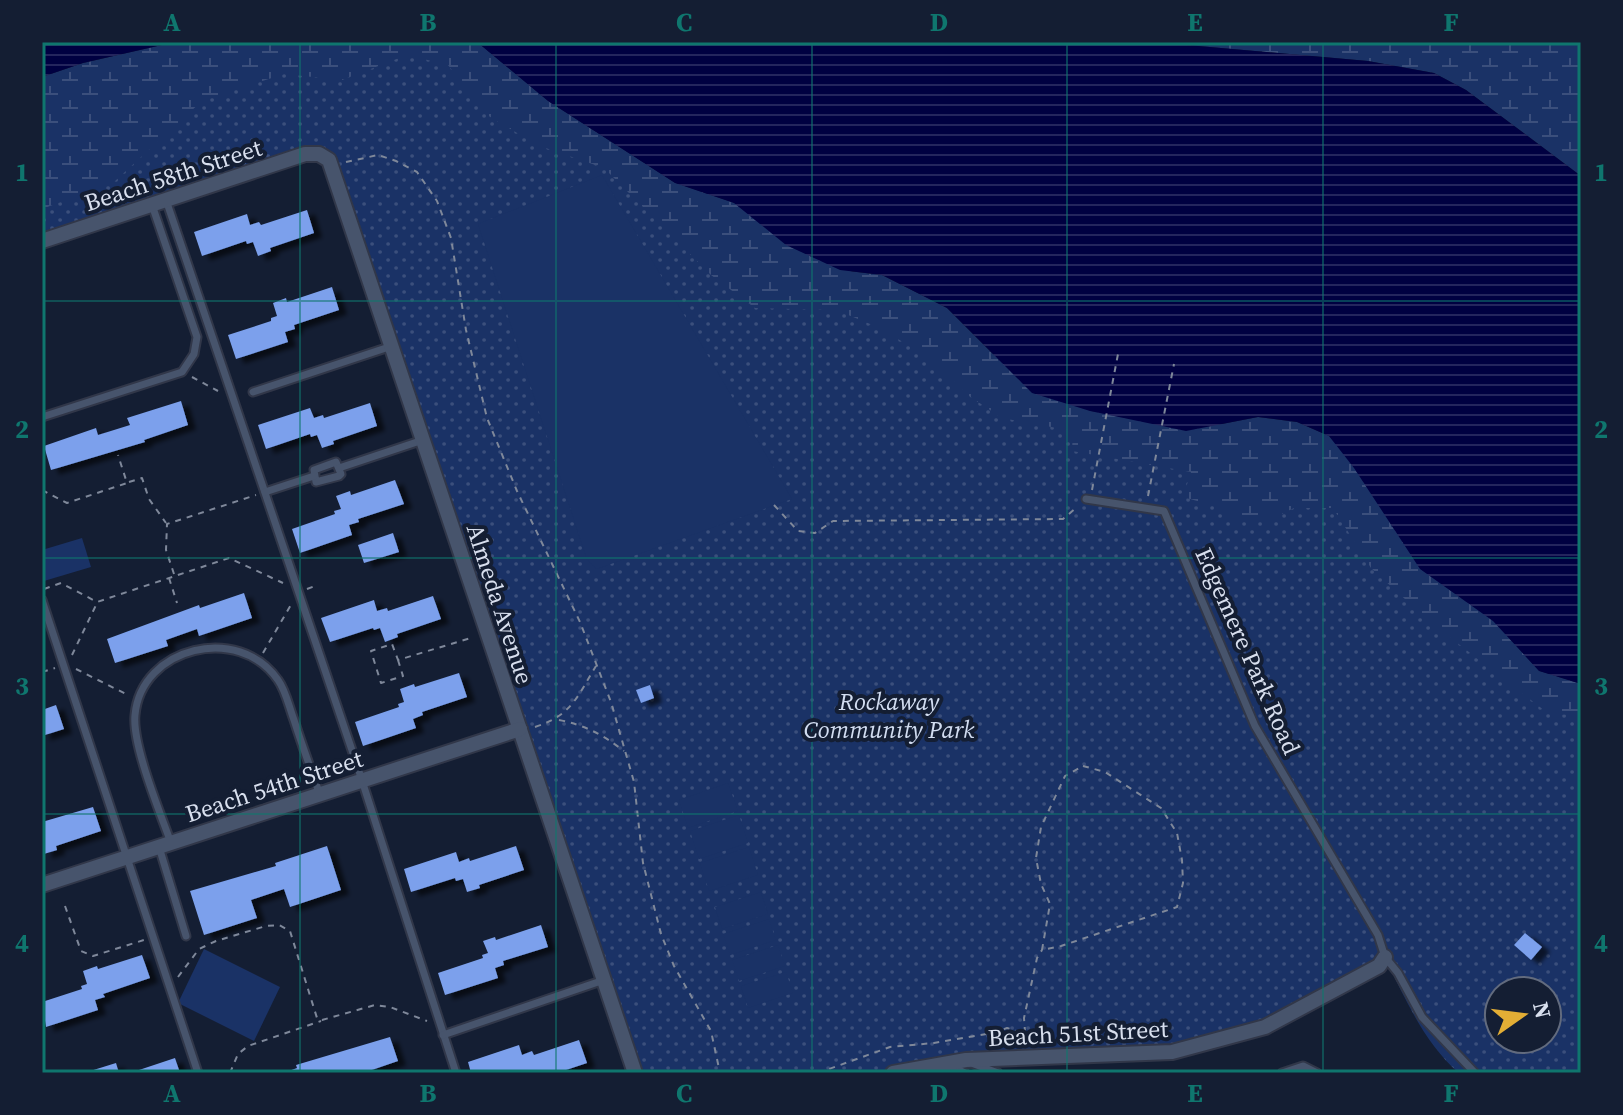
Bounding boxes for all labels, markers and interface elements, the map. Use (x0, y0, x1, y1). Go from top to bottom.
text: A (163, 4, 181, 40)
text: B (420, 4, 437, 40)
text: C (676, 4, 692, 40)
text: D (930, 4, 948, 40)
text: E (1187, 4, 1203, 40)
text: F (1443, 4, 1459, 40)
street label: Beach 58th Street (80, 131, 266, 219)
text: 1 (15, 154, 29, 190)
text: 1 (1594, 154, 1608, 190)
text: 2 (15, 411, 29, 447)
text: 2 (1594, 411, 1608, 447)
street label: Almeda Avenue (459, 520, 541, 688)
street label: Edgemere Park Road (1188, 542, 1309, 760)
text: 3 (15, 668, 29, 704)
text: 3 (1594, 668, 1608, 704)
park label: Rockaway Community Park (804, 685, 975, 746)
street label: Beach 54th Street (181, 742, 367, 830)
text: 4 (15, 925, 29, 961)
text: 4 (1594, 925, 1608, 961)
north arrow (1483, 975, 1563, 1055)
text: N (1526, 999, 1559, 1022)
street label: Beach 51st Street (987, 1012, 1169, 1054)
text: A (163, 1075, 181, 1111)
text: B (420, 1075, 437, 1111)
text: C (676, 1075, 692, 1111)
text: D (930, 1075, 948, 1111)
text: E (1187, 1075, 1203, 1111)
text: F (1443, 1075, 1459, 1111)

